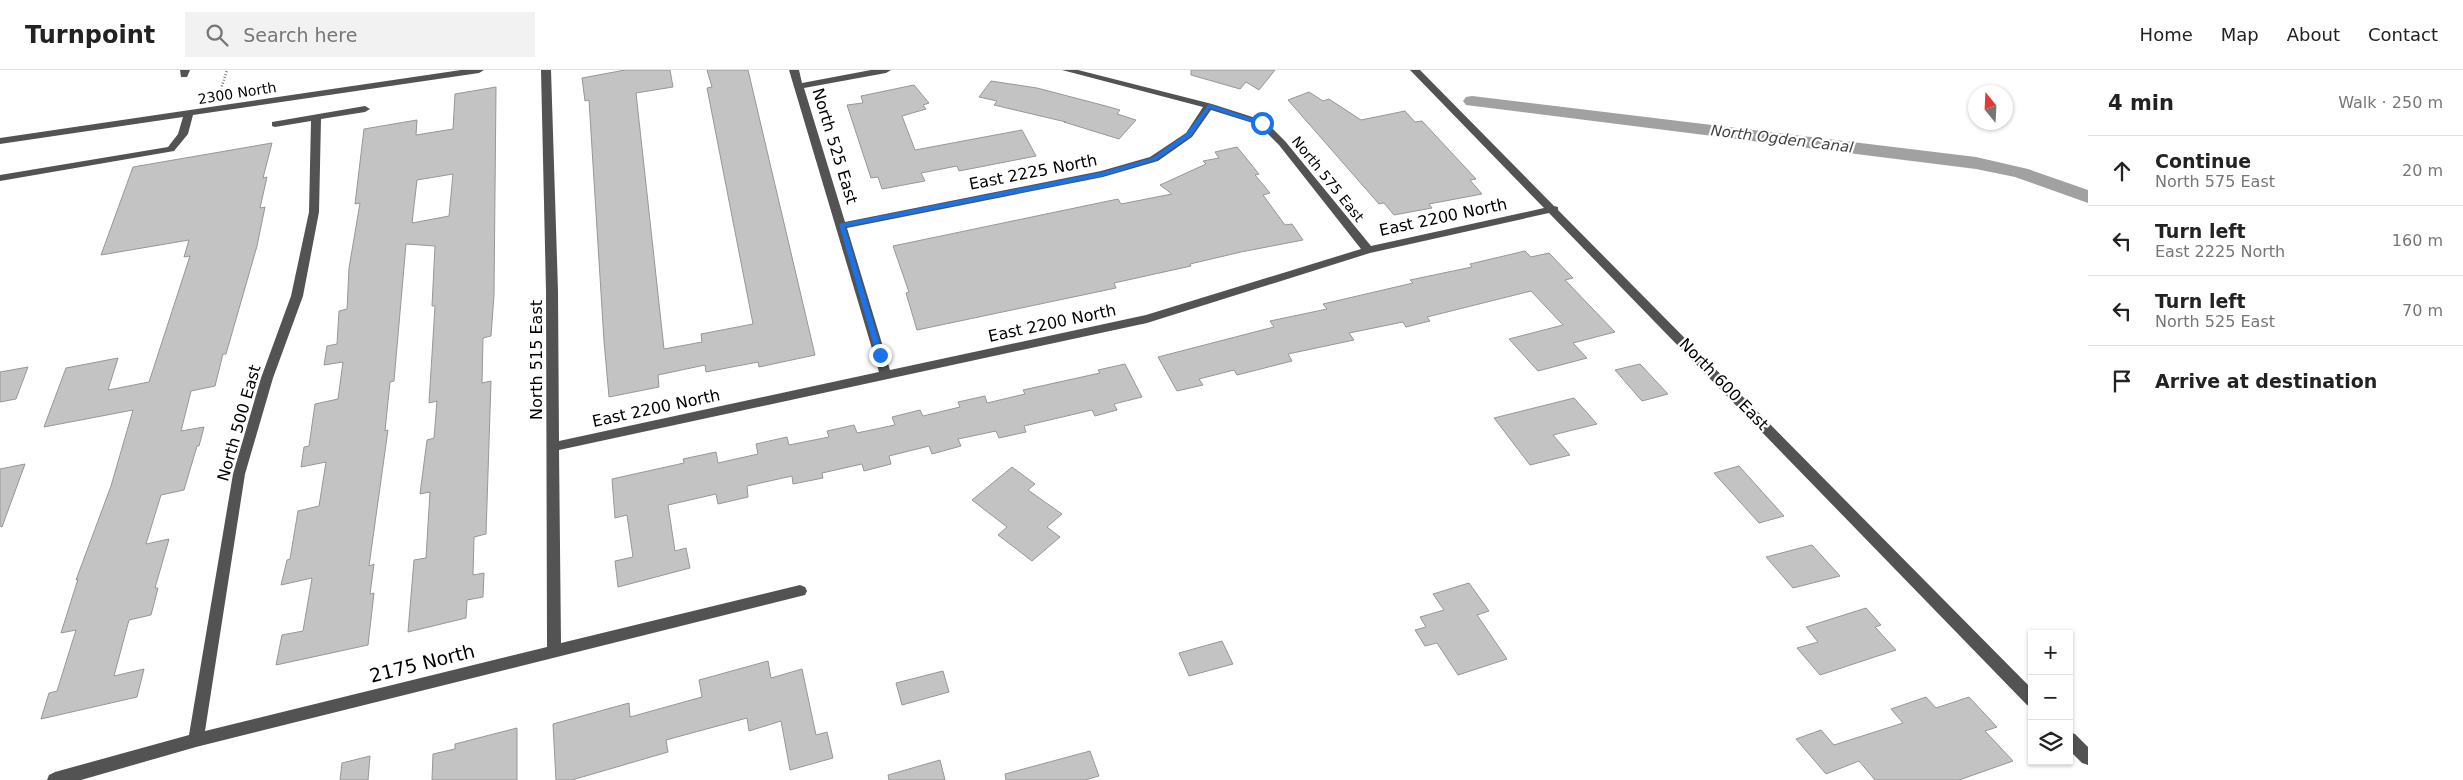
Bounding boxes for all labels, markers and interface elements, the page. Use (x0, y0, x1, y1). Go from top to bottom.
search box (185, 12, 535, 57)
text: Turnpoint (25, 21, 155, 49)
icon: search (203, 21, 231, 49)
text: Search here (243, 24, 357, 46)
text: Home (2140, 24, 2193, 45)
text: Map (2221, 24, 2259, 45)
text: About (2287, 24, 2340, 45)
text: Contact (2368, 24, 2438, 45)
street label: 2300 North (197, 79, 277, 107)
north arrow (1968, 85, 2013, 130)
street label: North 525 East (808, 86, 862, 206)
text: 4 min (2108, 91, 2174, 115)
text: Walk · 250 m (2338, 93, 2443, 112)
route start (1251, 112, 1274, 135)
water label: North Ogden Canal (1710, 121, 1855, 157)
street label: North 575 East (1289, 133, 1368, 225)
street label: East 2225 North (967, 150, 1099, 194)
text: Continue (2155, 150, 2251, 172)
icon: ahead (2108, 157, 2136, 185)
text: 20 m (2402, 161, 2443, 180)
text: North 575 East (2155, 172, 2275, 191)
street label: East 2200 North (1377, 194, 1509, 240)
text: Turn left (2155, 220, 2246, 242)
icon: left (2108, 227, 2136, 255)
text: 160 m (2392, 231, 2443, 250)
text: East 2225 North (2155, 242, 2285, 261)
text: Turn left (2155, 290, 2246, 312)
icon: left (2108, 297, 2136, 325)
street label: North 515 East (527, 300, 546, 420)
street label: East 2200 North (986, 300, 1118, 346)
text: 70 m (2402, 301, 2443, 320)
text: North 525 East (2155, 312, 2275, 331)
street label: North 600 East (1675, 334, 1773, 434)
route end (869, 344, 892, 367)
street label: North 500 East (213, 363, 265, 483)
icon: arrive (2108, 367, 2136, 395)
text: Arrive at destination (2155, 370, 2377, 392)
street label: East 2200 North (590, 385, 722, 431)
map controls (2028, 630, 2073, 765)
button: + (2028, 630, 2073, 675)
street label: 2175 North (367, 639, 477, 687)
button: − (2028, 675, 2073, 720)
button: layers (2028, 720, 2073, 765)

